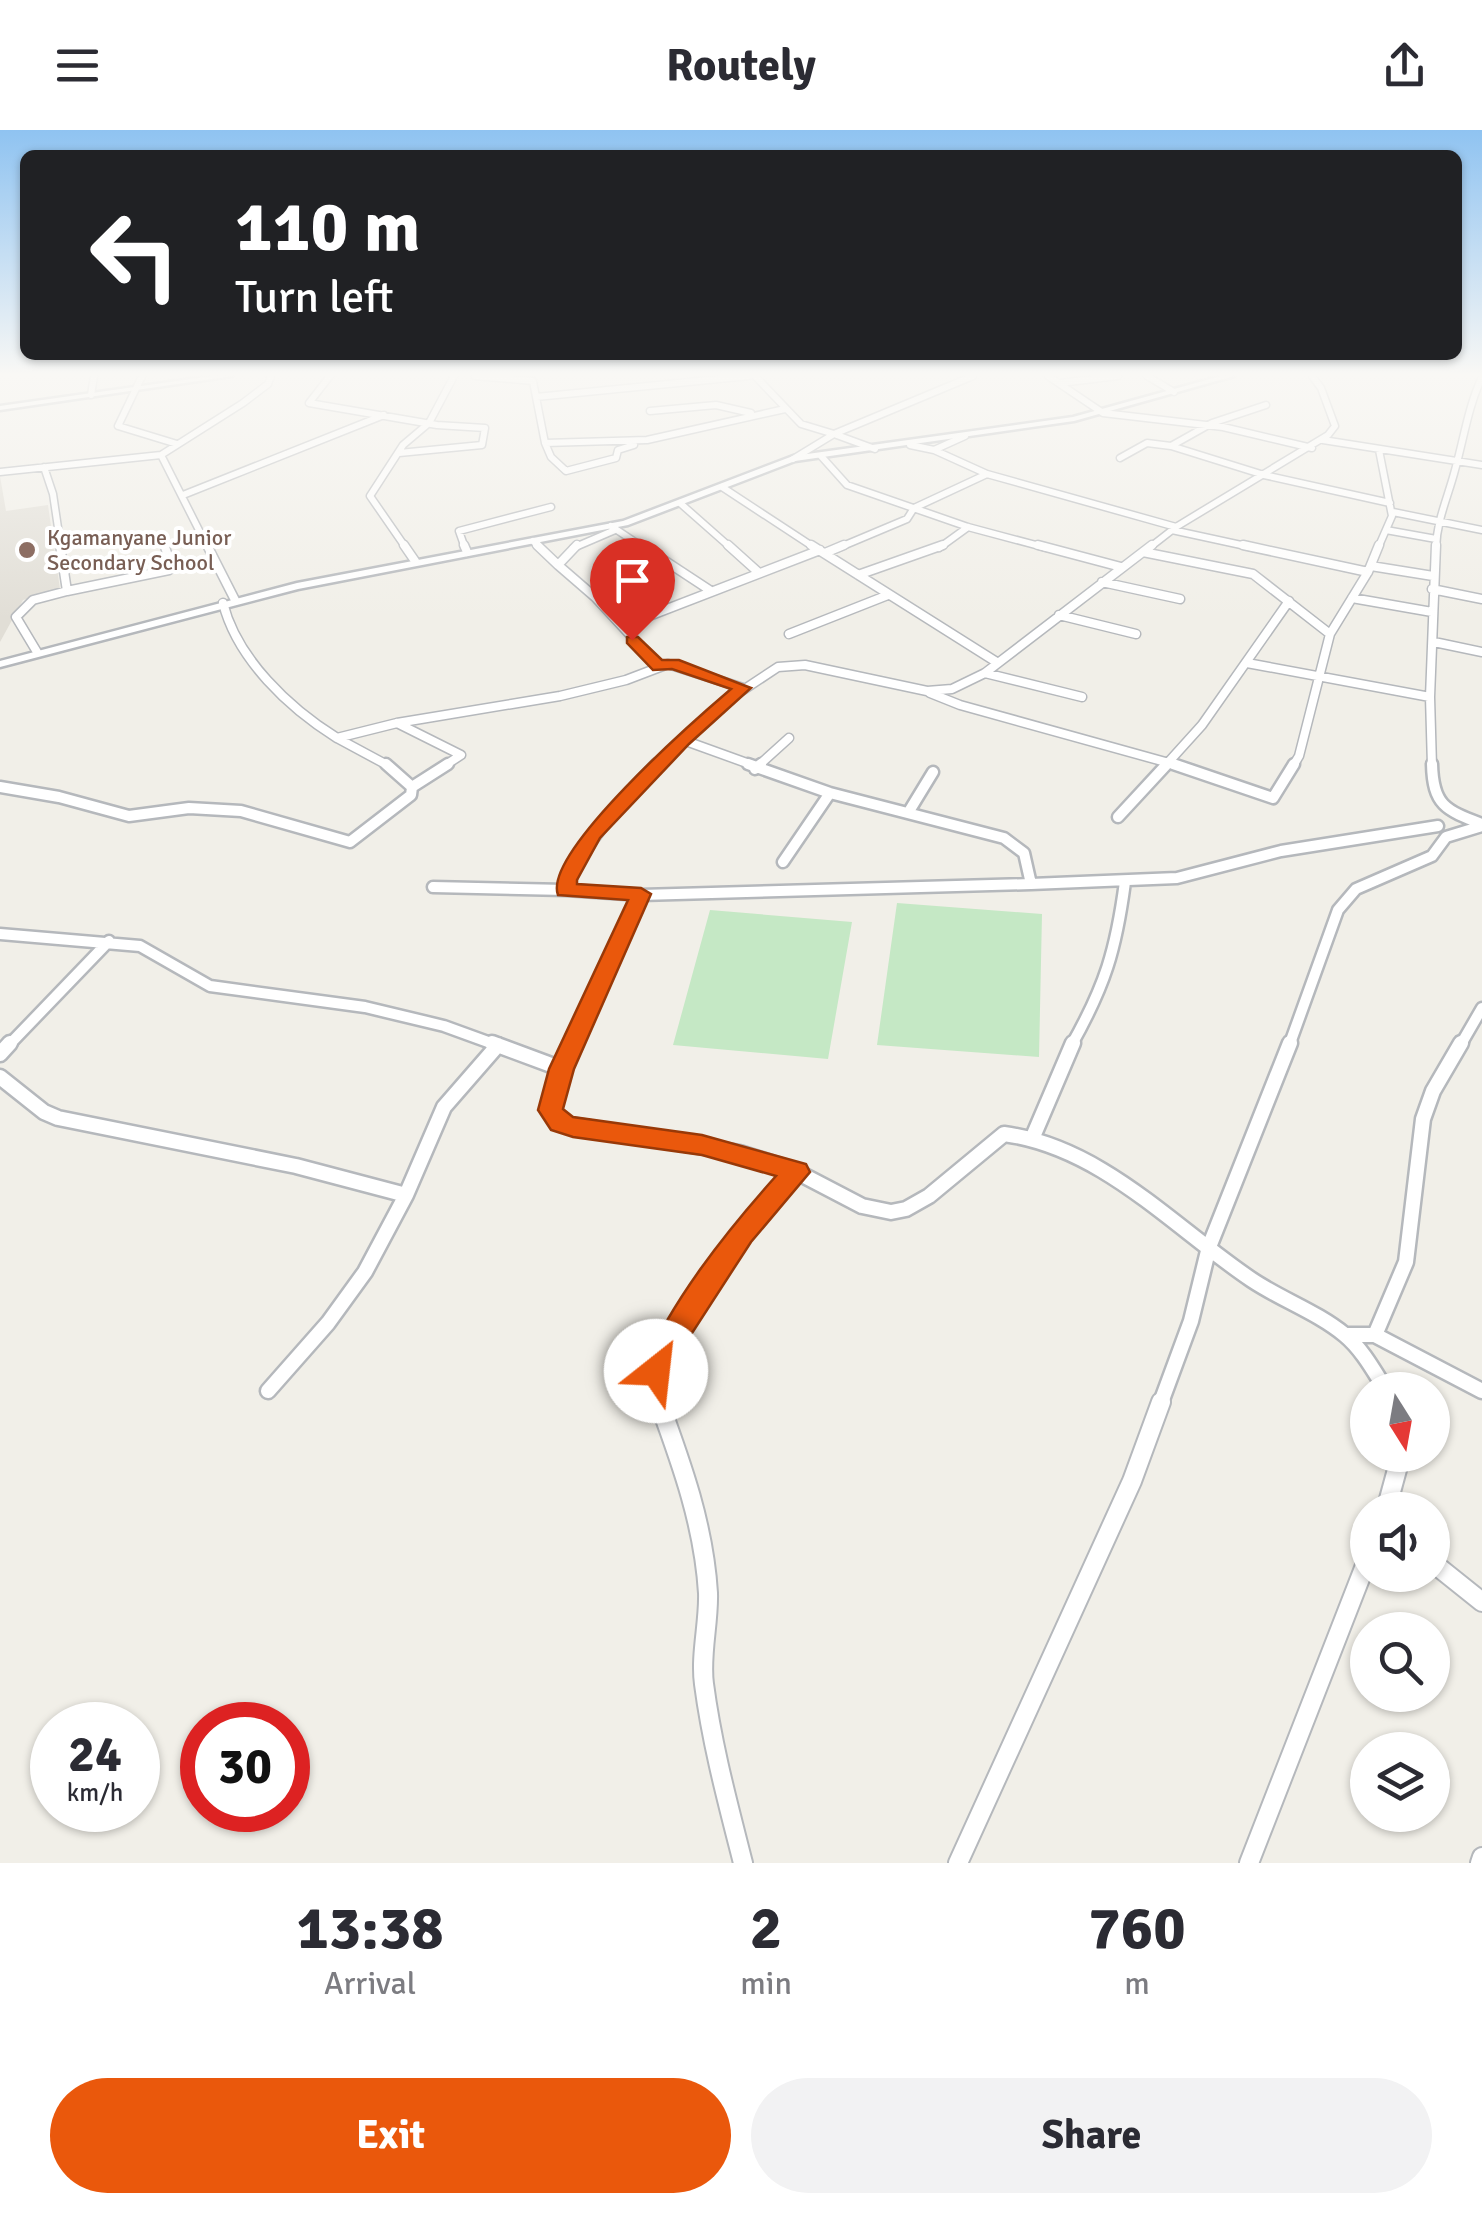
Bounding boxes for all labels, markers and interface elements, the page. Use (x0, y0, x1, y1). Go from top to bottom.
icon: menu (50, 38, 105, 93)
text: Routely (666, 38, 816, 93)
icon: share (1377, 38, 1432, 93)
text: 110 m (235, 184, 420, 270)
icon: left (70, 190, 200, 320)
text: Turn left (235, 270, 394, 325)
place label: Kgamanyane Junior Secondary School (47, 524, 231, 576)
pin (590, 538, 675, 641)
marker: Kgamanyane Junior Secondary School (16, 539, 38, 561)
icon: arrive (605, 553, 660, 608)
position arrow (604, 1319, 708, 1423)
north arrow (1350, 1372, 1450, 1472)
map controls (1350, 1372, 1450, 1832)
button: sound (1350, 1492, 1450, 1592)
button: search (1350, 1612, 1450, 1712)
speed limit sign: 30 (180, 1702, 310, 1832)
text: 24 (68, 1724, 122, 1786)
button: layers (1350, 1732, 1450, 1832)
text: km/h (67, 1777, 123, 1808)
text: 13:38 (296, 1892, 444, 1966)
text: 2 (750, 1892, 782, 1966)
text: 760 (1088, 1892, 1186, 1966)
text: Arrival (324, 1964, 416, 2003)
text: min (740, 1964, 792, 2003)
text: m (1124, 1964, 1150, 2003)
button: Exit (50, 2078, 731, 2193)
button: Share (751, 2078, 1432, 2193)

